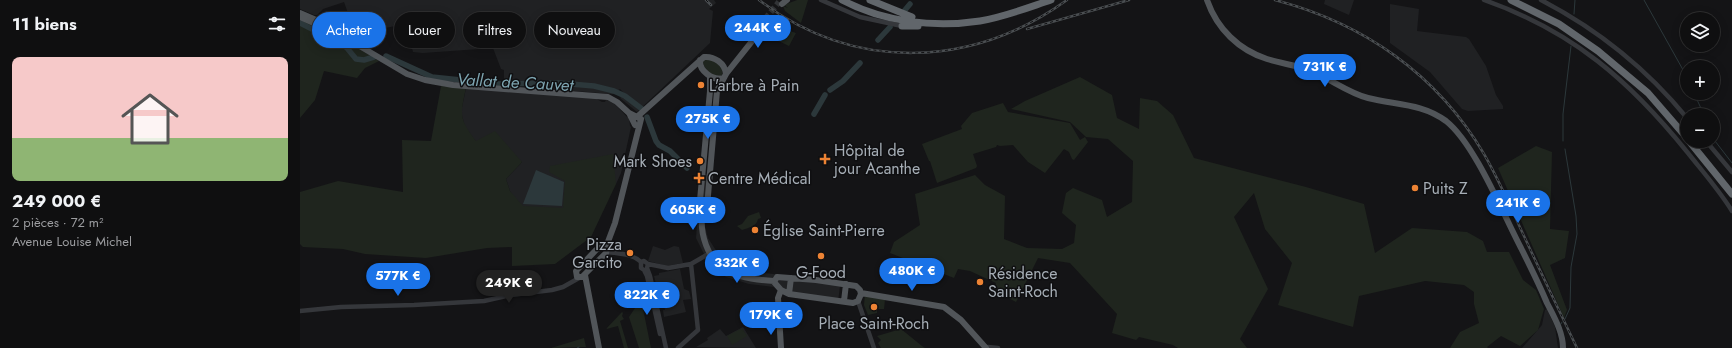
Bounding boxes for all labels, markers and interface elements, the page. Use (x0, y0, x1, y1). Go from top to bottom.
text: 11 biens (12, 12, 77, 36)
chip: Acheter (312, 12, 386, 48)
chip: Louer (394, 12, 455, 48)
chip: Filtres (463, 12, 526, 48)
chip: Nouveau (534, 12, 615, 48)
map controls (1680, 12, 1720, 148)
button: layers (1680, 12, 1720, 52)
icon: filters (266, 13, 288, 35)
pin: 244K € (725, 15, 791, 49)
text: 244K € (734, 18, 782, 37)
pin: 731K € (1292, 54, 1358, 88)
text: 731K € (1303, 57, 1347, 76)
button: + (1680, 60, 1720, 100)
water label: Vallat de Cauvet (456, 67, 575, 97)
place label: L'arbre à Pain (709, 74, 799, 97)
marker: L'arbre à Pain (696, 80, 706, 90)
icon: home (114, 83, 186, 155)
pin: 275K € (675, 106, 741, 140)
button: − (1680, 108, 1720, 148)
text: 275K € (685, 109, 731, 128)
place label: Hôpital de jour Acanthe (833, 139, 920, 180)
place label: Mark Shoes (613, 150, 692, 173)
marker: Hôpital de jour Acanthe (819, 153, 831, 165)
marker: Mark Shoes (695, 156, 705, 166)
place label: Centre Médical (708, 167, 811, 190)
marker: Centre Médical (693, 172, 705, 184)
place label: Puits Z (1423, 177, 1468, 200)
marker: Puits Z (1410, 183, 1420, 193)
text: 249 000 € (12, 189, 102, 213)
pin: 241K € (1485, 190, 1551, 224)
text: 241K € (1495, 193, 1541, 212)
pin: 605K € (660, 197, 726, 231)
text: 605K € (669, 200, 717, 219)
text: 2 pièces · 72 m² (12, 213, 103, 232)
place label: Église Saint-Pierre (763, 219, 885, 242)
marker: Église Saint-Pierre (750, 225, 760, 235)
text: Avenue Louise Michel (12, 232, 132, 251)
place label: Pizza Garcito (572, 233, 622, 274)
marker: Pizza Garcito (625, 248, 635, 258)
pin: 332K € (704, 250, 770, 284)
marker: G-Food (816, 251, 826, 261)
text: 332K € (714, 253, 760, 272)
pin: 480K € (879, 258, 945, 292)
place label: G-Food (796, 261, 846, 284)
text: 480K € (888, 261, 936, 280)
place label: Résidence Saint-Roch (988, 262, 1058, 303)
pin: 577K € (365, 263, 431, 297)
text: 577K € (375, 266, 421, 285)
pin: 249K € (476, 270, 542, 304)
text: 249K € (485, 273, 533, 292)
marker: Résidence Saint-Roch (975, 277, 985, 287)
pin: 822K € (614, 282, 680, 316)
text: 822K € (624, 285, 670, 304)
pin: 179K € (738, 302, 804, 336)
marker: Place Saint-Roch (869, 302, 879, 312)
text: 179K € (749, 305, 793, 324)
place label: Place Saint-Roch (819, 312, 929, 335)

